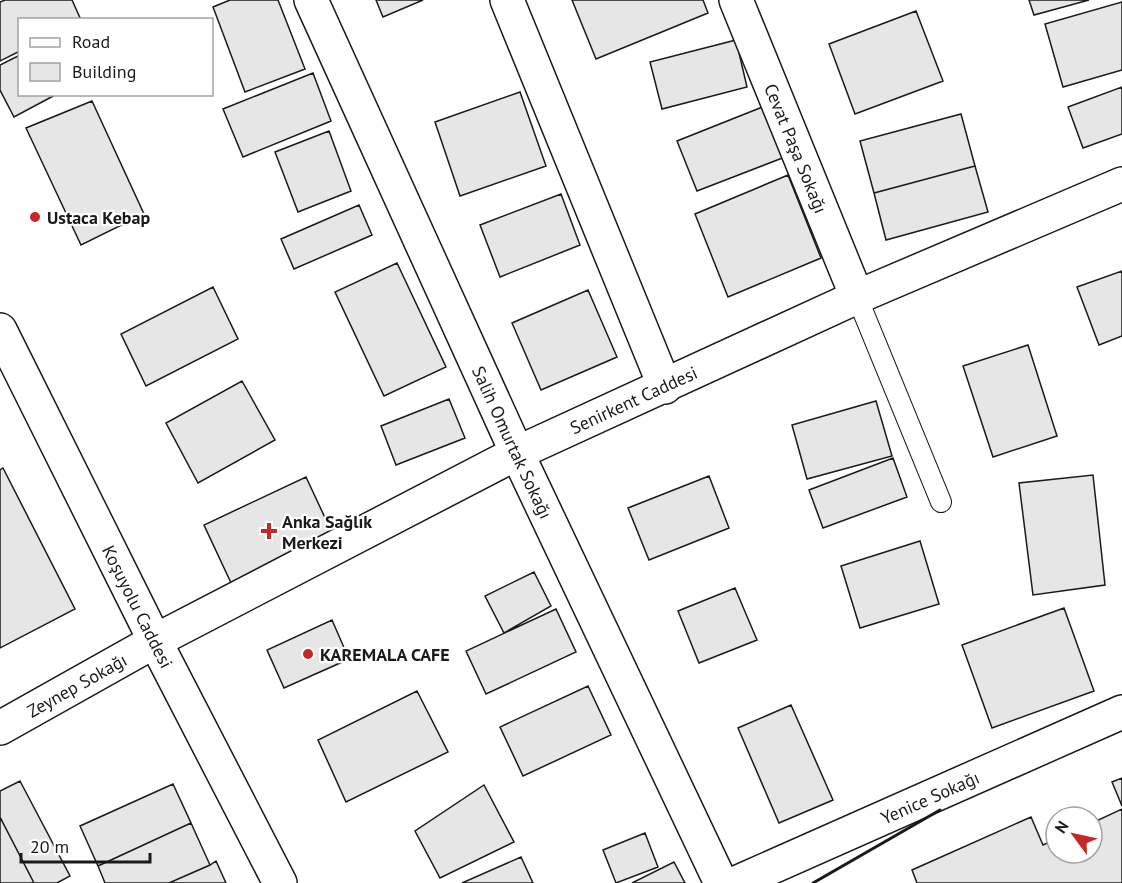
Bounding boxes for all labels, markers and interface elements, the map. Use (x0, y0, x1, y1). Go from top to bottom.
legend (18, 18, 213, 96)
text: Road (72, 30, 110, 53)
text: Building (72, 60, 136, 83)
street label: Cevat Paşa Sokağı (760, 80, 833, 216)
place label: Ustaca Kebap (47, 206, 150, 229)
marker: Ustaca Kebap (28, 210, 42, 224)
street label: Senirkent Caddesi (566, 360, 701, 439)
street label: Salih Omurtak Sokağı (467, 362, 558, 522)
place label: Anka Sağlık Merkezi (282, 510, 372, 554)
marker: Anka Sağlık Merkezi (260, 522, 278, 540)
street label: Koşuyolu Caddesi (98, 541, 178, 672)
place label: KAREMALA CAFE (320, 643, 450, 666)
marker: KAREMALA CAFE (301, 647, 315, 661)
street label: Zeynep Sokağı (23, 648, 131, 722)
street label: Yenice Sokağı (877, 765, 983, 829)
north arrow (1044, 805, 1104, 865)
text: N (1050, 817, 1073, 837)
scale bar (21, 826, 150, 864)
text: 20 m (30, 835, 69, 858)

